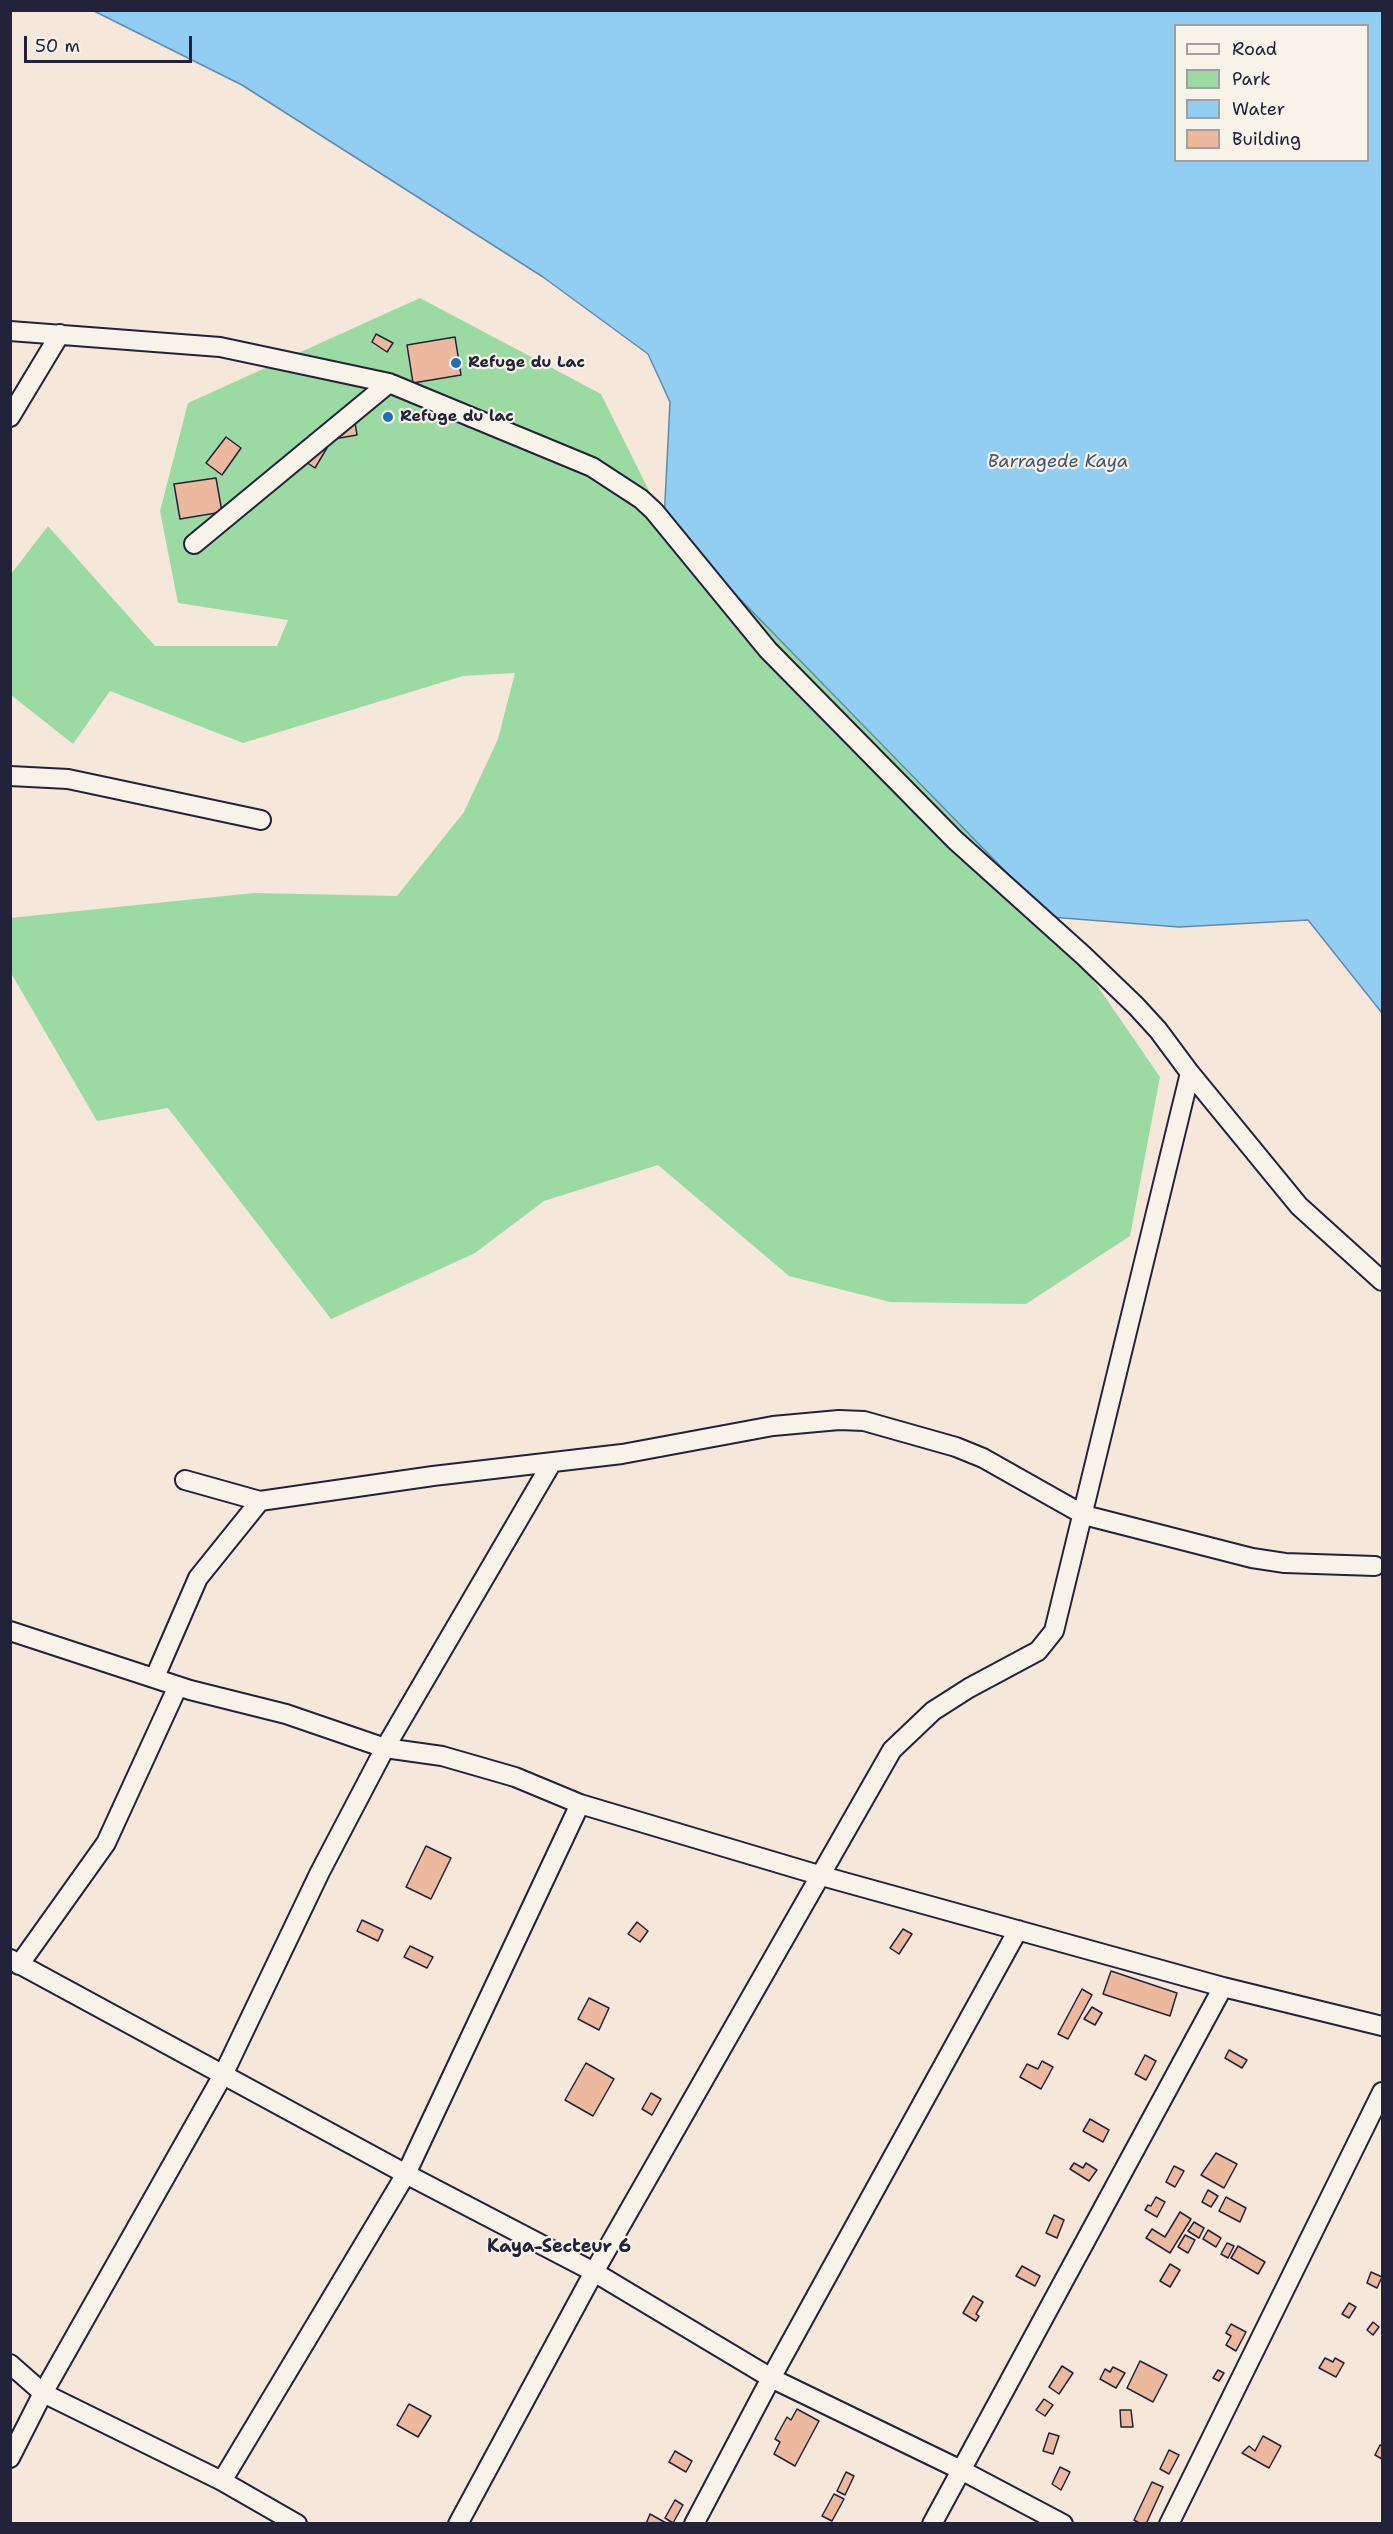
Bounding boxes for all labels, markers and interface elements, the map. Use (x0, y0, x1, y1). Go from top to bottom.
scale bar (27, 24, 195, 62)
legend (1174, 24, 1369, 162)
text: 50 m (35, 34, 80, 58)
text: Road (1232, 37, 1277, 61)
text: Park (1232, 67, 1271, 91)
text: Water (1232, 97, 1285, 121)
text: Building (1232, 127, 1301, 151)
place label: Refuge du Lac (468, 353, 585, 373)
marker: Refuge du Lac (449, 356, 463, 370)
place label: Refuge du lac (400, 407, 514, 427)
marker: Refuge du lac (381, 410, 395, 424)
water label: Barragede Kaya (988, 451, 1128, 473)
district label: Kaya-Secteur 6 (487, 2236, 631, 2258)

